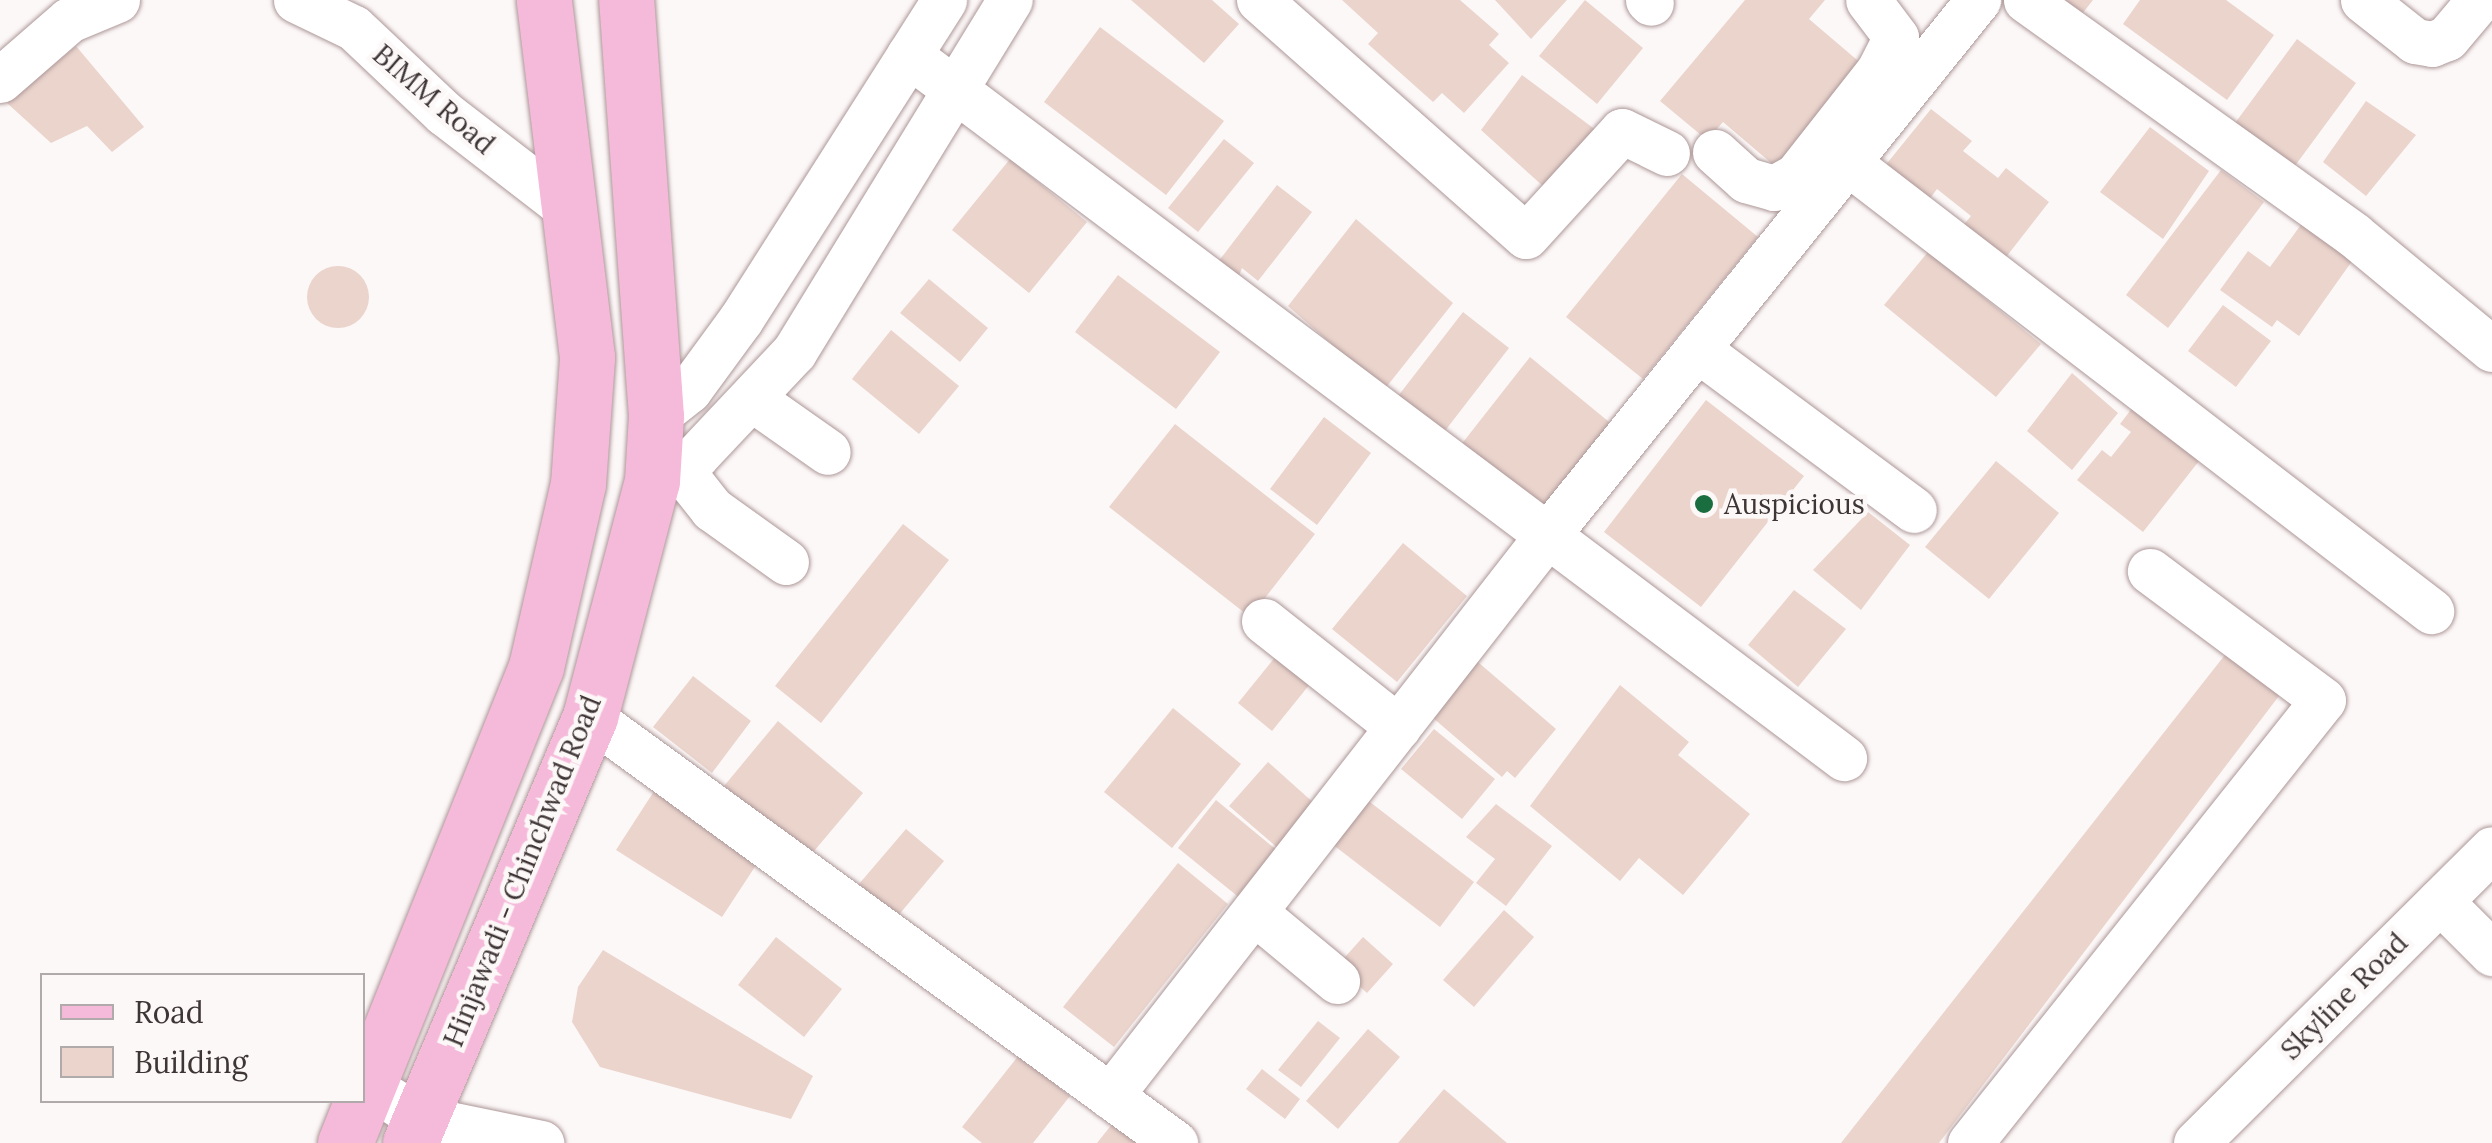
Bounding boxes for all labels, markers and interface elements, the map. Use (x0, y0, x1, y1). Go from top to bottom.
street label: BIMM Road (366, 37, 502, 161)
place label: Auspicious (1724, 487, 1865, 521)
marker: Auspicious (1693, 493, 1715, 515)
street label: Hinjawadi - Chinchwad Road (436, 691, 608, 1051)
street label: Skyline Road (2274, 926, 2414, 1066)
legend (40, 973, 365, 1103)
text: Road (134, 993, 204, 1031)
text: Building (134, 1043, 248, 1081)

